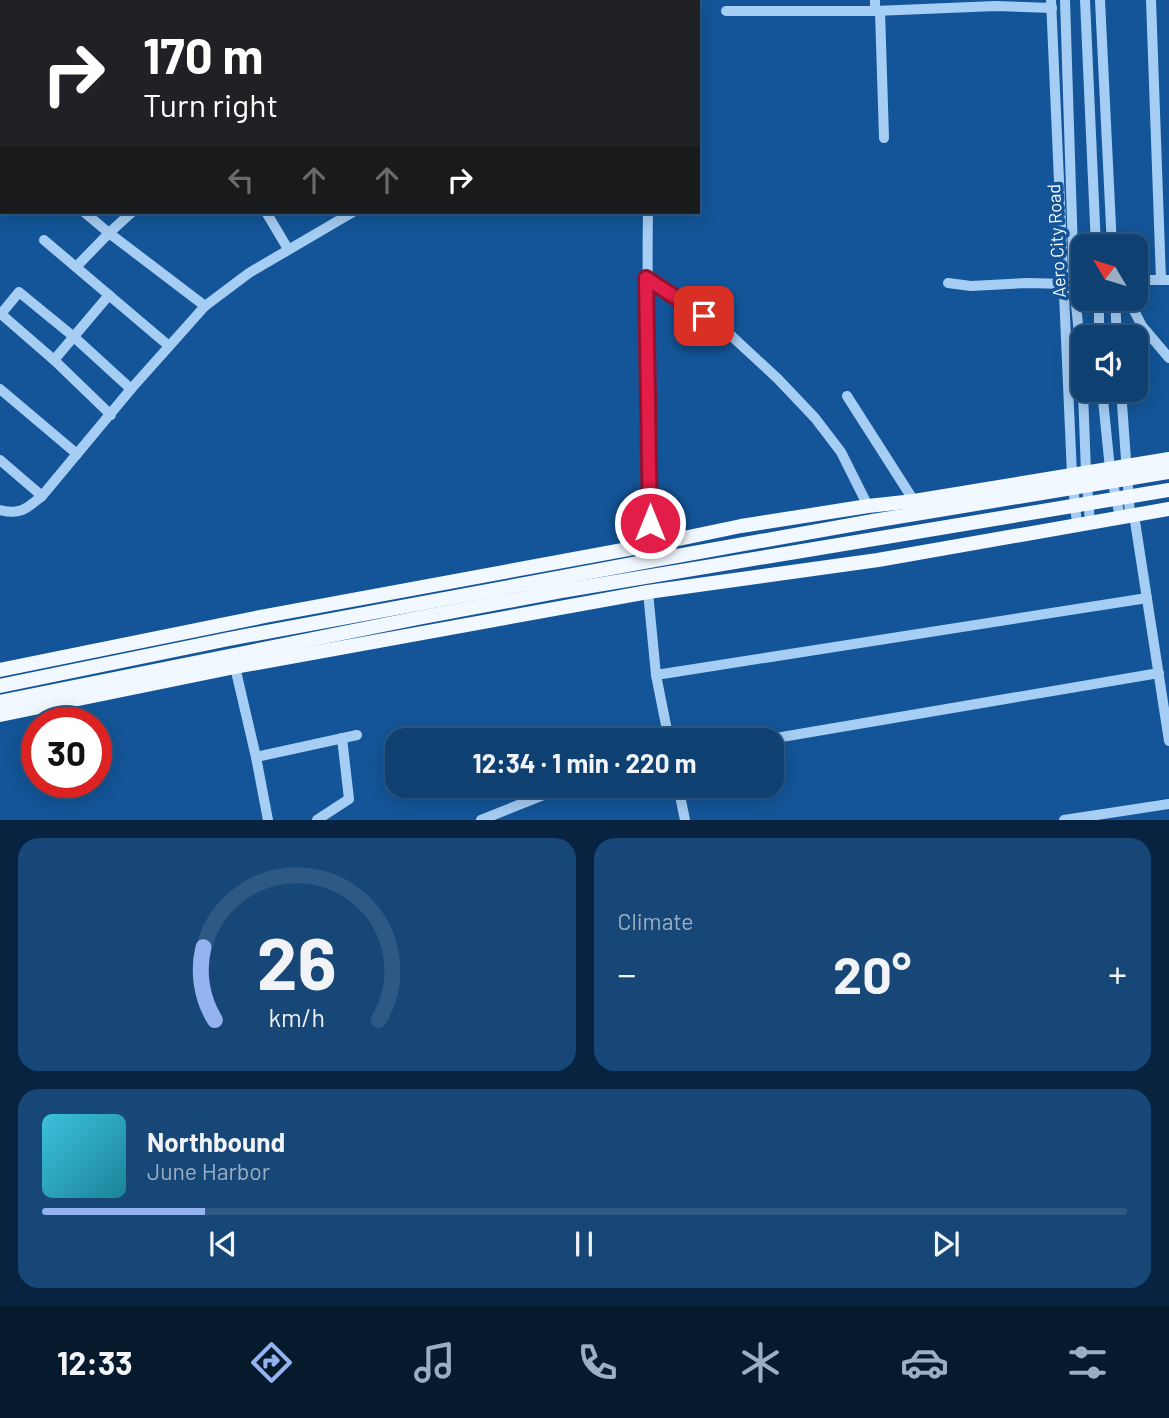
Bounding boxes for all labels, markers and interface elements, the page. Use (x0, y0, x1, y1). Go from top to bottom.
text: 170 m (143, 25, 263, 84)
icon: right (28, 28, 119, 119)
text: Turn right (143, 85, 278, 123)
icon: left (222, 161, 260, 199)
icon: ahead (295, 161, 333, 199)
icon: ahead (368, 161, 406, 199)
icon: right (441, 161, 479, 199)
street label: Aero City Road (1042, 184, 1070, 298)
north arrow (1071, 234, 1148, 312)
map controls (1071, 234, 1148, 402)
pin (674, 286, 734, 346)
icon: arrive (685, 297, 723, 335)
button: sound (1071, 325, 1148, 402)
position arrow (613, 486, 687, 560)
speed limit sign: 30 (21, 707, 112, 798)
text: 12:34 · 1 min · 220 m (473, 747, 696, 778)
text: Climate (618, 907, 694, 935)
text: 26 (257, 918, 337, 1006)
text: 20° (833, 942, 911, 1004)
text: − (618, 950, 637, 996)
text: + (1108, 950, 1127, 996)
text: km/h (268, 1002, 325, 1032)
text: Northbound (147, 1126, 285, 1157)
text: June Harbor (147, 1157, 270, 1185)
icon: previous (204, 1225, 242, 1263)
icon: pause (565, 1225, 603, 1263)
icon: next (927, 1225, 965, 1263)
icon: directions (247, 1338, 296, 1387)
icon: music (410, 1338, 459, 1387)
icon: phone (573, 1338, 622, 1387)
icon: climate (736, 1338, 785, 1387)
icon: car (900, 1338, 949, 1387)
icon: filters (1063, 1338, 1112, 1387)
text: 12:33 (57, 1343, 133, 1381)

